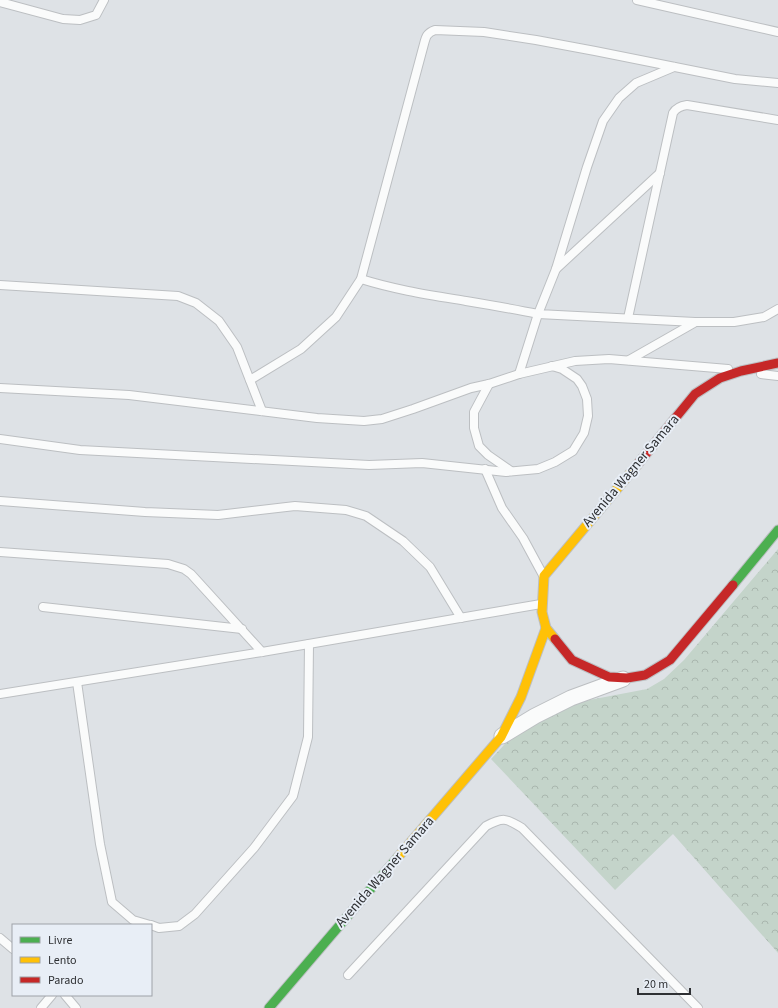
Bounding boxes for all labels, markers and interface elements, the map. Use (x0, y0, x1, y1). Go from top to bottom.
street label: Avenida Wagner Samara (578, 410, 684, 532)
street label: Avenida Wagner Samara (331, 812, 439, 932)
legend (12, 924, 152, 996)
text: Livre (48, 932, 72, 949)
text: Lento (48, 952, 77, 969)
scale bar (638, 970, 690, 996)
text: Parado (48, 972, 83, 989)
text: 20 m (644, 976, 668, 993)

